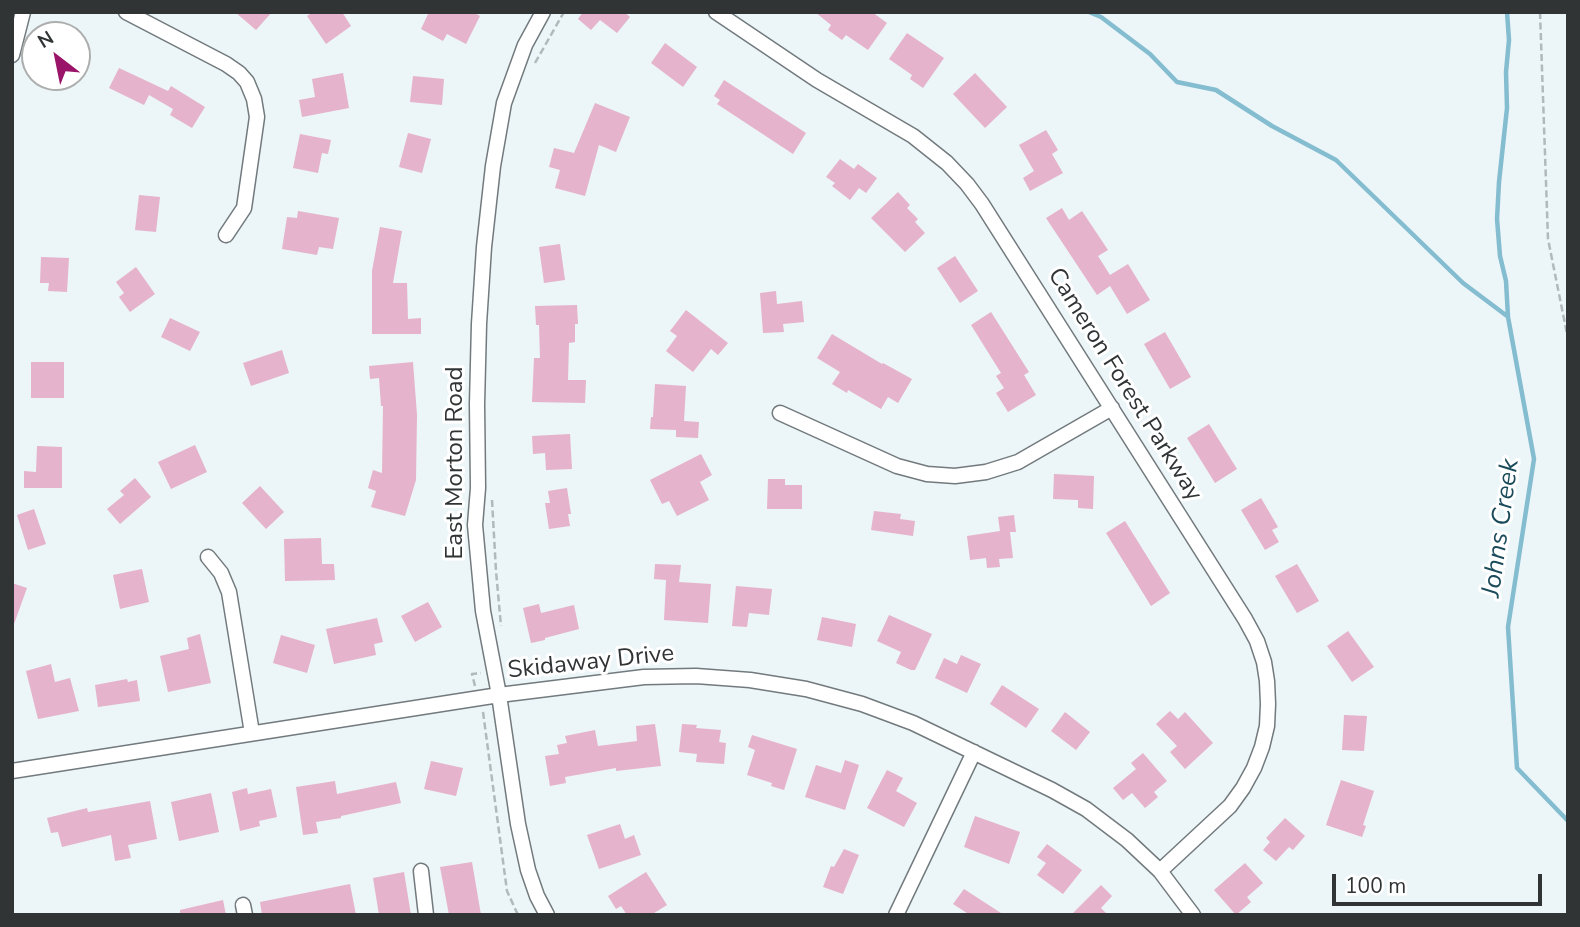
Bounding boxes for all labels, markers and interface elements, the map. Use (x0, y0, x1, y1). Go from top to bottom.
north arrow (21, 21, 91, 91)
text: N (33, 25, 59, 55)
street label: Cameron Forest Parkway (1041, 263, 1207, 507)
street label: East Morton Road (442, 367, 470, 559)
water label: Johns Creek (1477, 457, 1527, 599)
street label: Skidaway Drive (507, 640, 675, 686)
scale bar (1335, 860, 1545, 904)
text: 100 m (1345, 872, 1406, 900)

